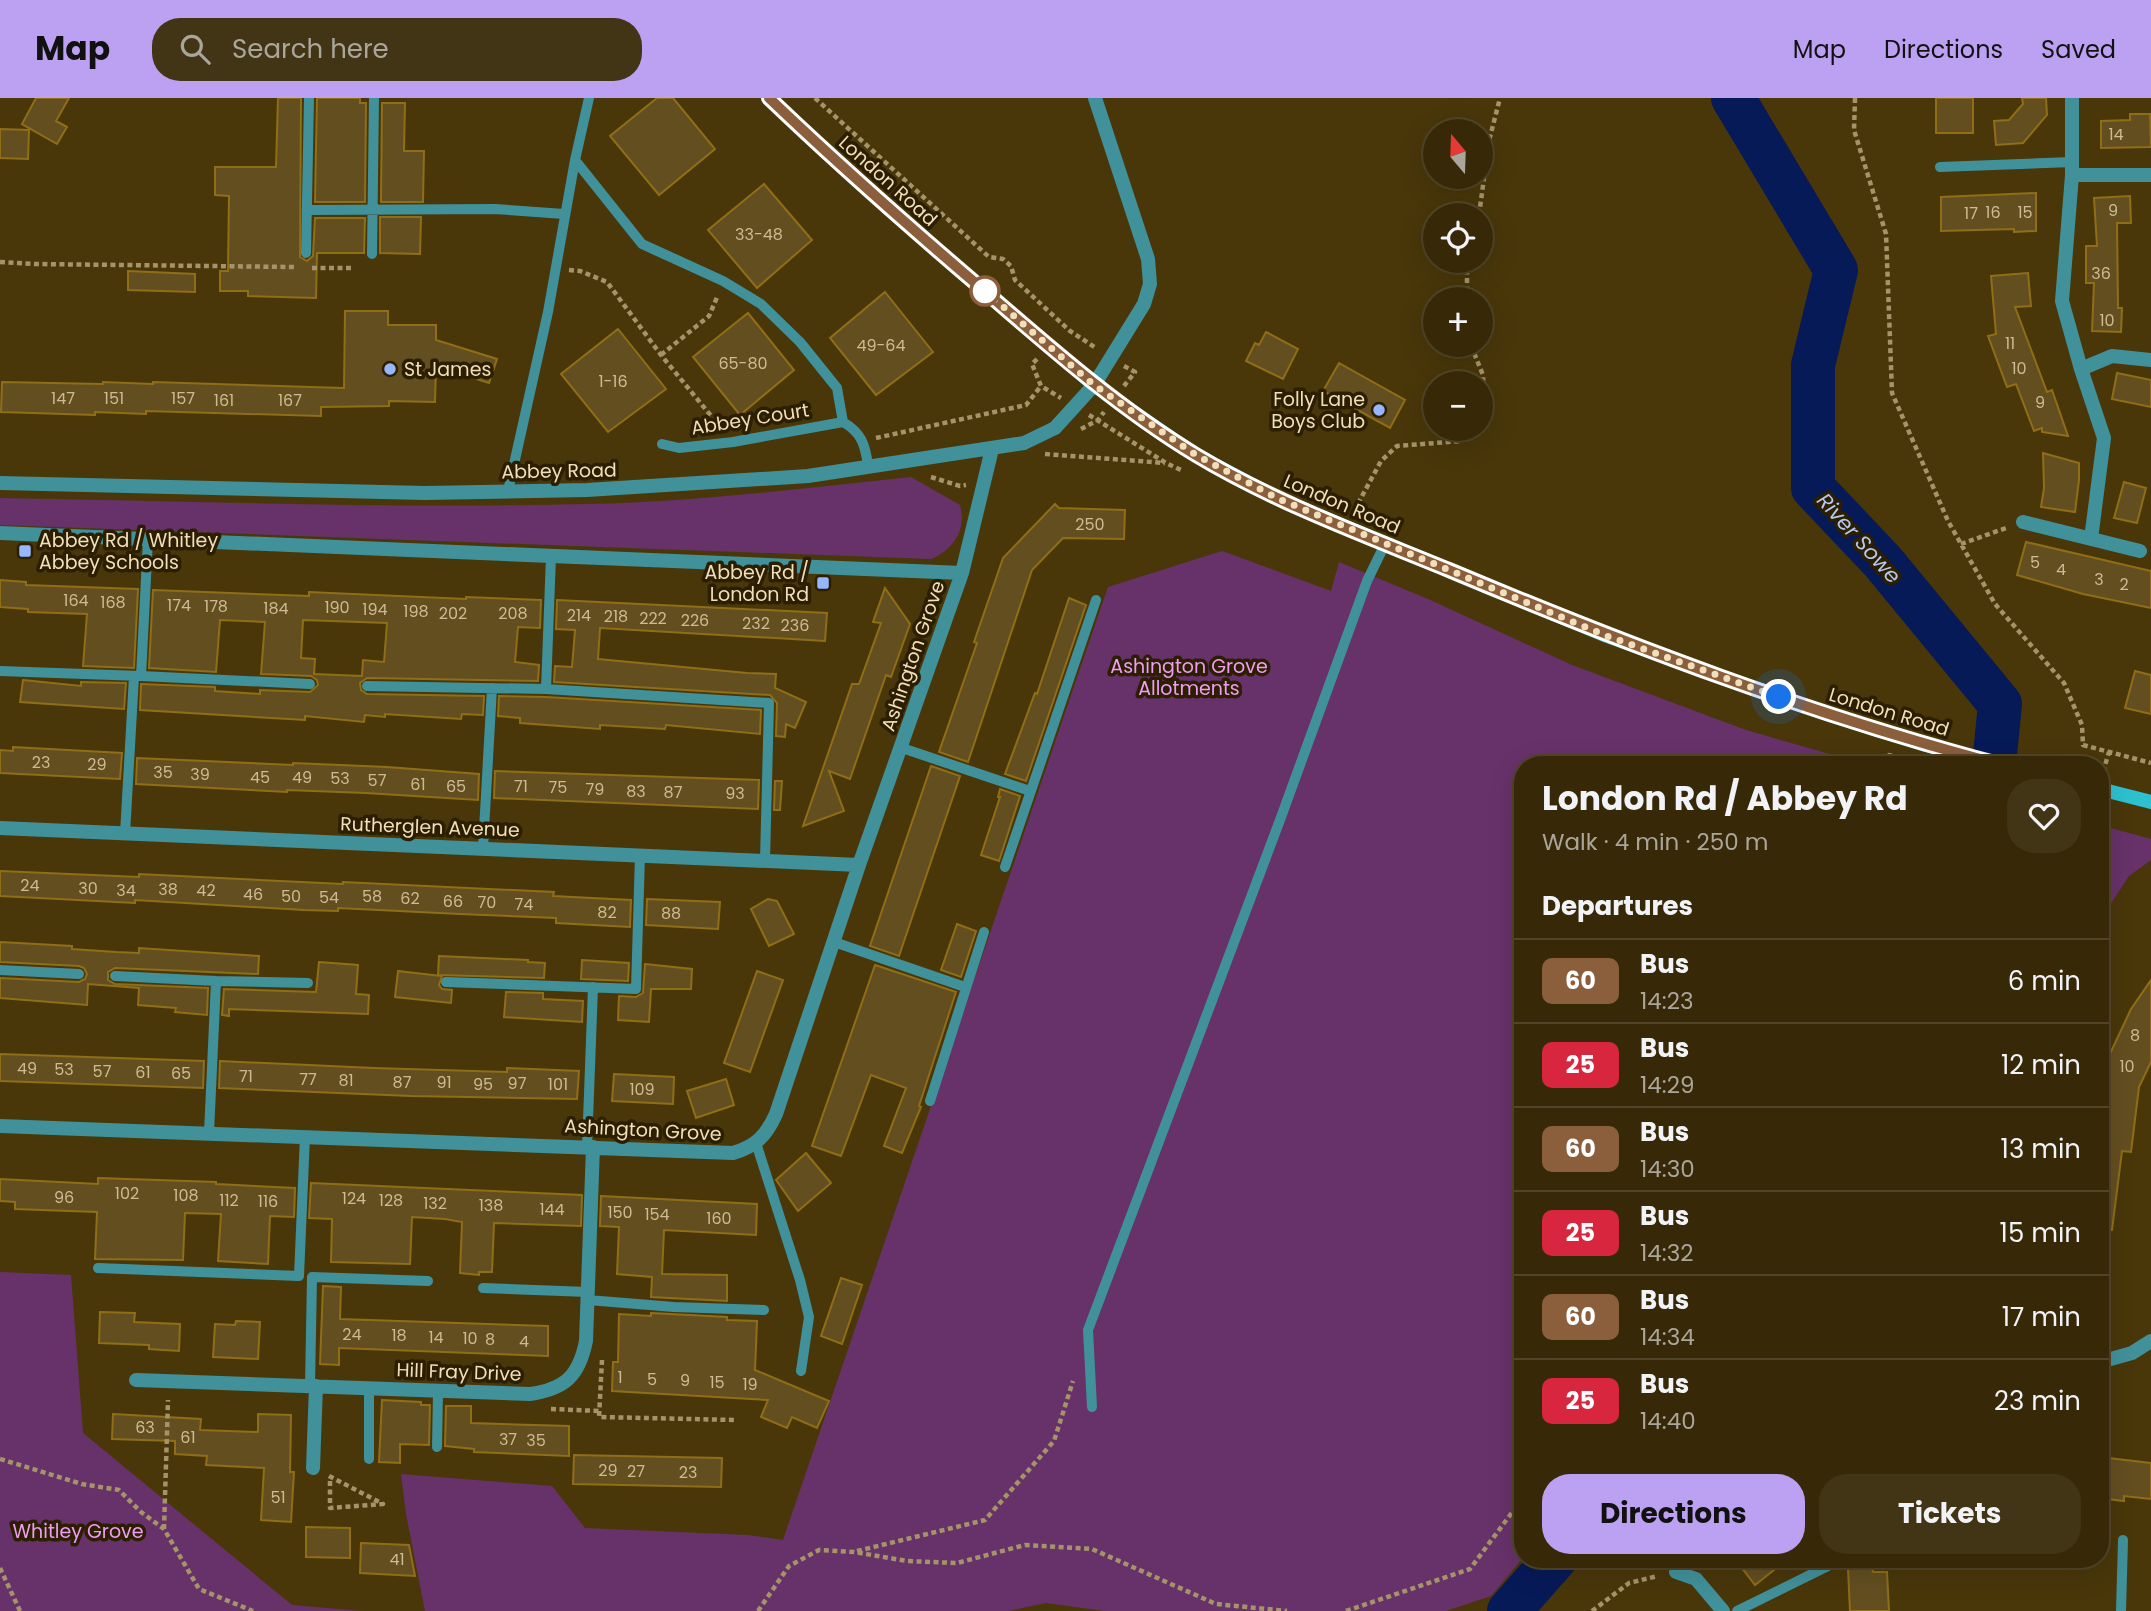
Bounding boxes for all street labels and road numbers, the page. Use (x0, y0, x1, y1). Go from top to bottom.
street label: London Road (833, 129, 943, 233)
street label: Abbey Court (689, 396, 811, 442)
street label: Abbey Road (501, 456, 617, 486)
street label: London Road (1280, 467, 1404, 541)
street label: Ashington Grove (875, 577, 951, 735)
street label: London Road (1826, 681, 1952, 743)
street label: Rutherglen Avenue (340, 810, 520, 844)
street label: Ashington Grove (564, 1112, 722, 1148)
street label: Hill Fray Drive (396, 1356, 522, 1388)

